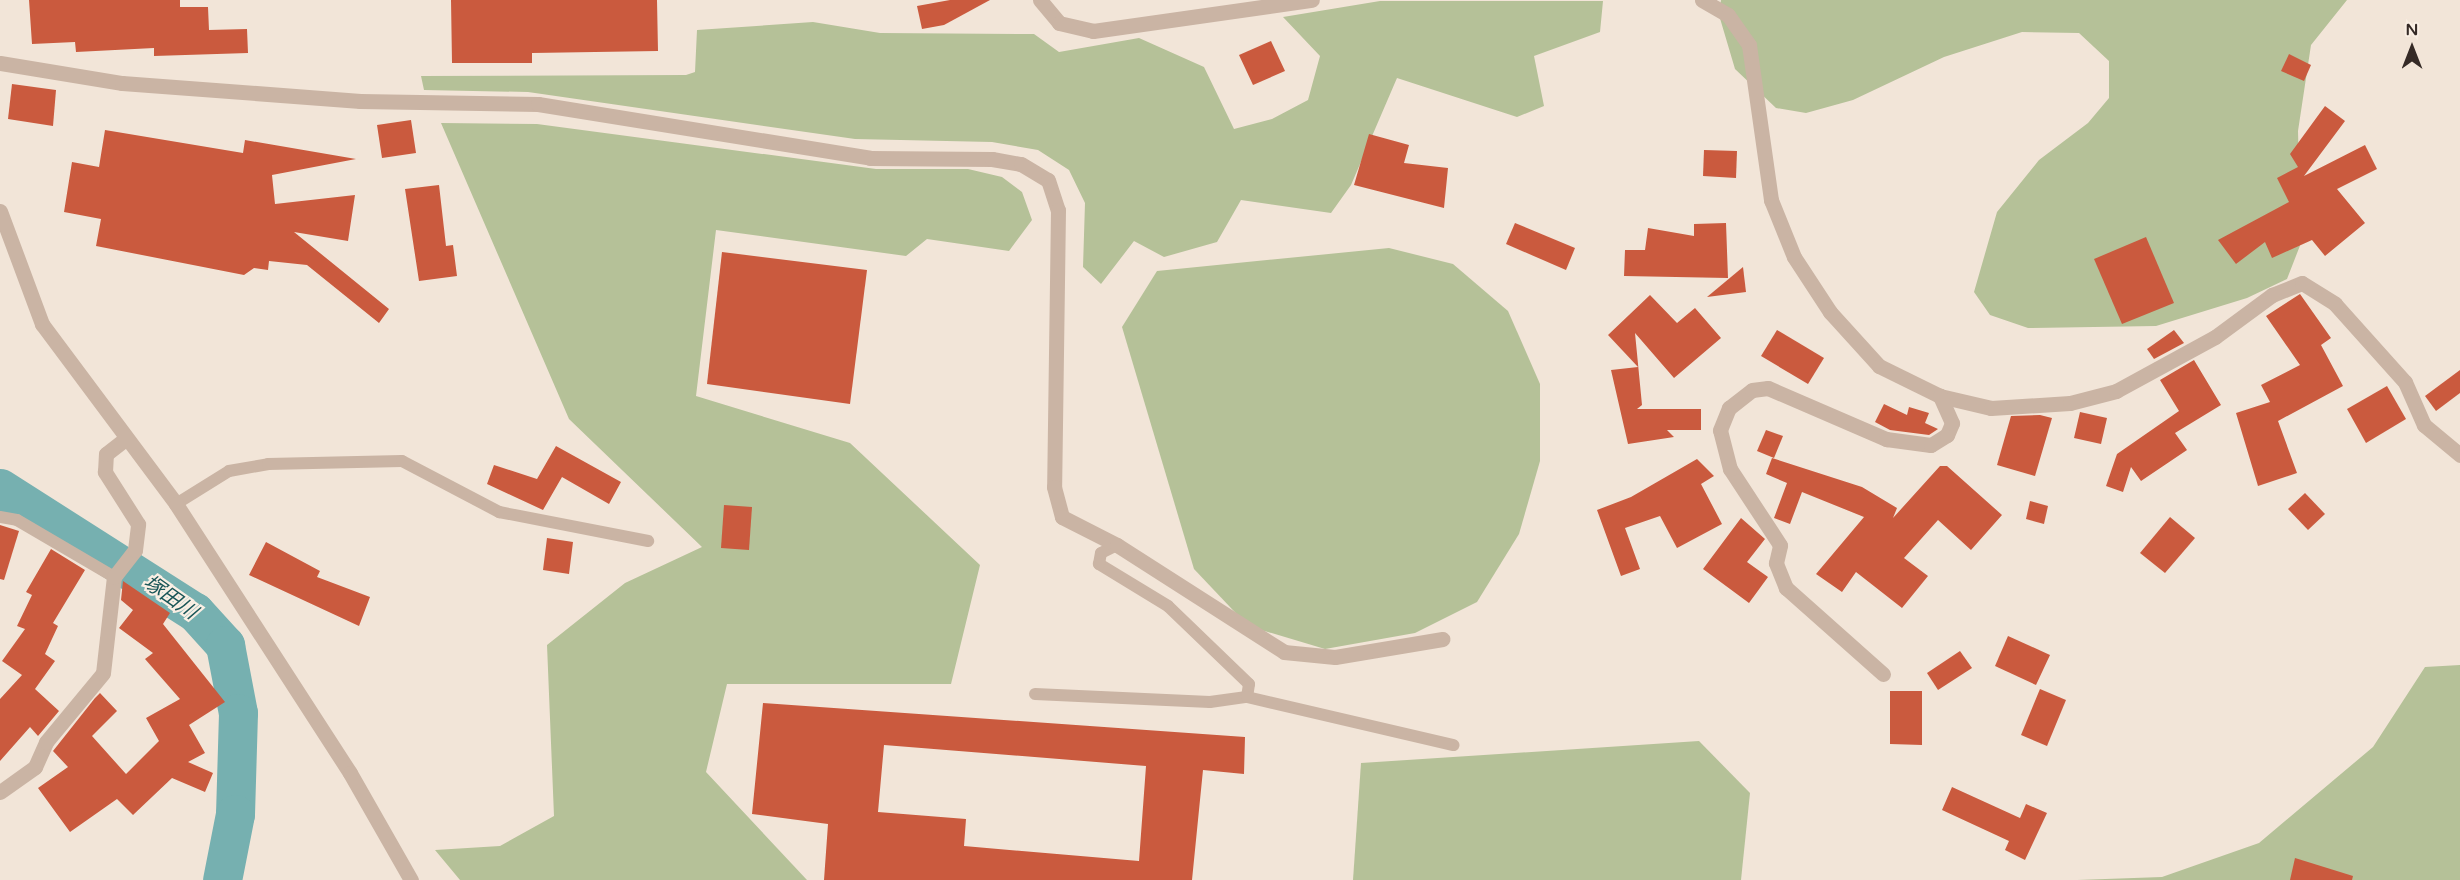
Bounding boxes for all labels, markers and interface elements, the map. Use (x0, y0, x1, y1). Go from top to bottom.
north arrow (2382, 18, 2442, 78)
text: N (2406, 20, 2418, 40)
water label: 塚田川 (139, 571, 201, 625)

